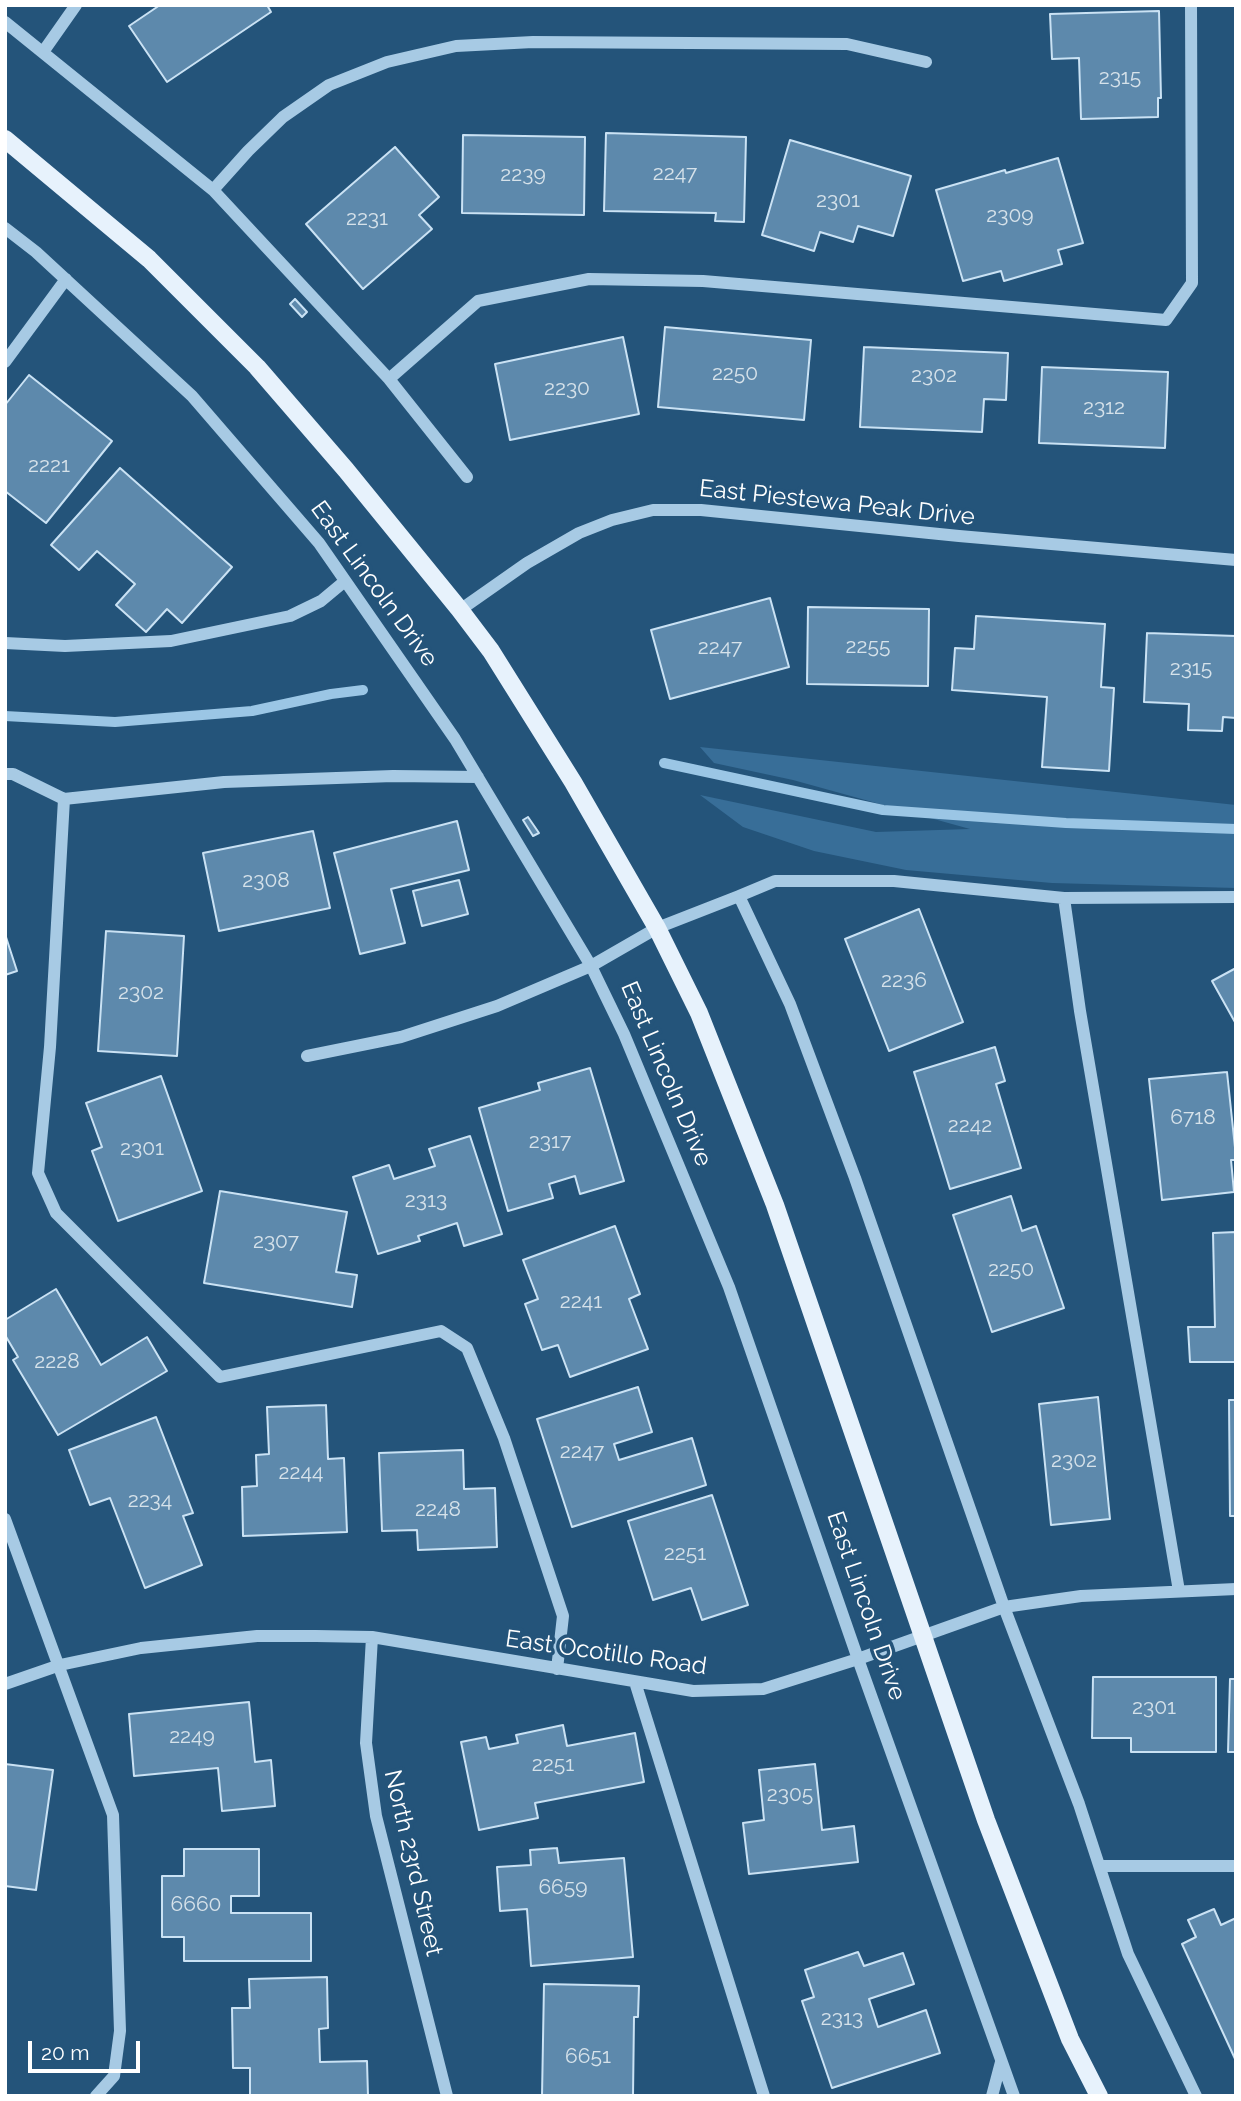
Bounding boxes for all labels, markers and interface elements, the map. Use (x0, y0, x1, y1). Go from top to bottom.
house number: 2315 (1099, 65, 1141, 91)
house number: 2247 (653, 161, 697, 187)
house number: 2239 (500, 162, 546, 188)
house number: 2301 (816, 188, 860, 214)
house number: 2309 (986, 203, 1034, 229)
house number: 2231 (346, 206, 388, 232)
house number: 2250 (712, 361, 758, 387)
house number: 2302 (911, 363, 957, 389)
house number: 2230 (544, 376, 590, 402)
house number: 2312 (1083, 395, 1125, 421)
house number: 2221 (28, 453, 70, 479)
street label: East Piestewa Peak Drive (698, 474, 976, 532)
street label: East Lincoln Drive (304, 496, 444, 672)
house number: 2255 (846, 634, 890, 660)
house number: 2247 (698, 635, 742, 661)
house number: 2315 (1170, 656, 1212, 682)
house number: 2308 (242, 868, 290, 894)
house number: 2236 (881, 968, 927, 994)
street label: East Lincoln Drive (614, 977, 718, 1171)
house number: 2302 (118, 980, 164, 1006)
house number: 6718 (1170, 1105, 1216, 1131)
house number: 2242 (948, 1113, 992, 1139)
house number: 2317 (529, 1129, 571, 1155)
house number: 2301 (120, 1136, 164, 1162)
house number: 2313 (405, 1188, 447, 1214)
house number: 2307 (253, 1229, 299, 1255)
house number: 2250 (988, 1257, 1034, 1283)
house number: 2241 (560, 1289, 602, 1315)
house number: 2228 (34, 1349, 80, 1375)
house number: 2247 (560, 1439, 604, 1465)
house number: 2302 (1051, 1448, 1097, 1474)
house number: 2244 (279, 1460, 323, 1486)
house number: 2234 (128, 1488, 172, 1514)
house number: 2248 (415, 1497, 461, 1523)
street label: East Lincoln Drive (820, 1508, 912, 1704)
house number: 2251 (664, 1541, 706, 1567)
street label: East Ocotillo Road (504, 1625, 708, 1681)
house number: 2301 (1132, 1695, 1176, 1721)
house number: 2249 (169, 1724, 215, 1750)
house number: 2251 (532, 1752, 574, 1778)
street label: North 23rd Street (378, 1767, 448, 1959)
house number: 2305 (767, 1782, 813, 1808)
house number: 6659 (538, 1875, 588, 1901)
house number: 6660 (171, 1892, 221, 1918)
house number: 2313 (821, 2006, 863, 2032)
scale bar (32, 2028, 144, 2072)
text: 20 m (41, 2040, 89, 2065)
house number: 6651 (565, 2044, 611, 2070)

